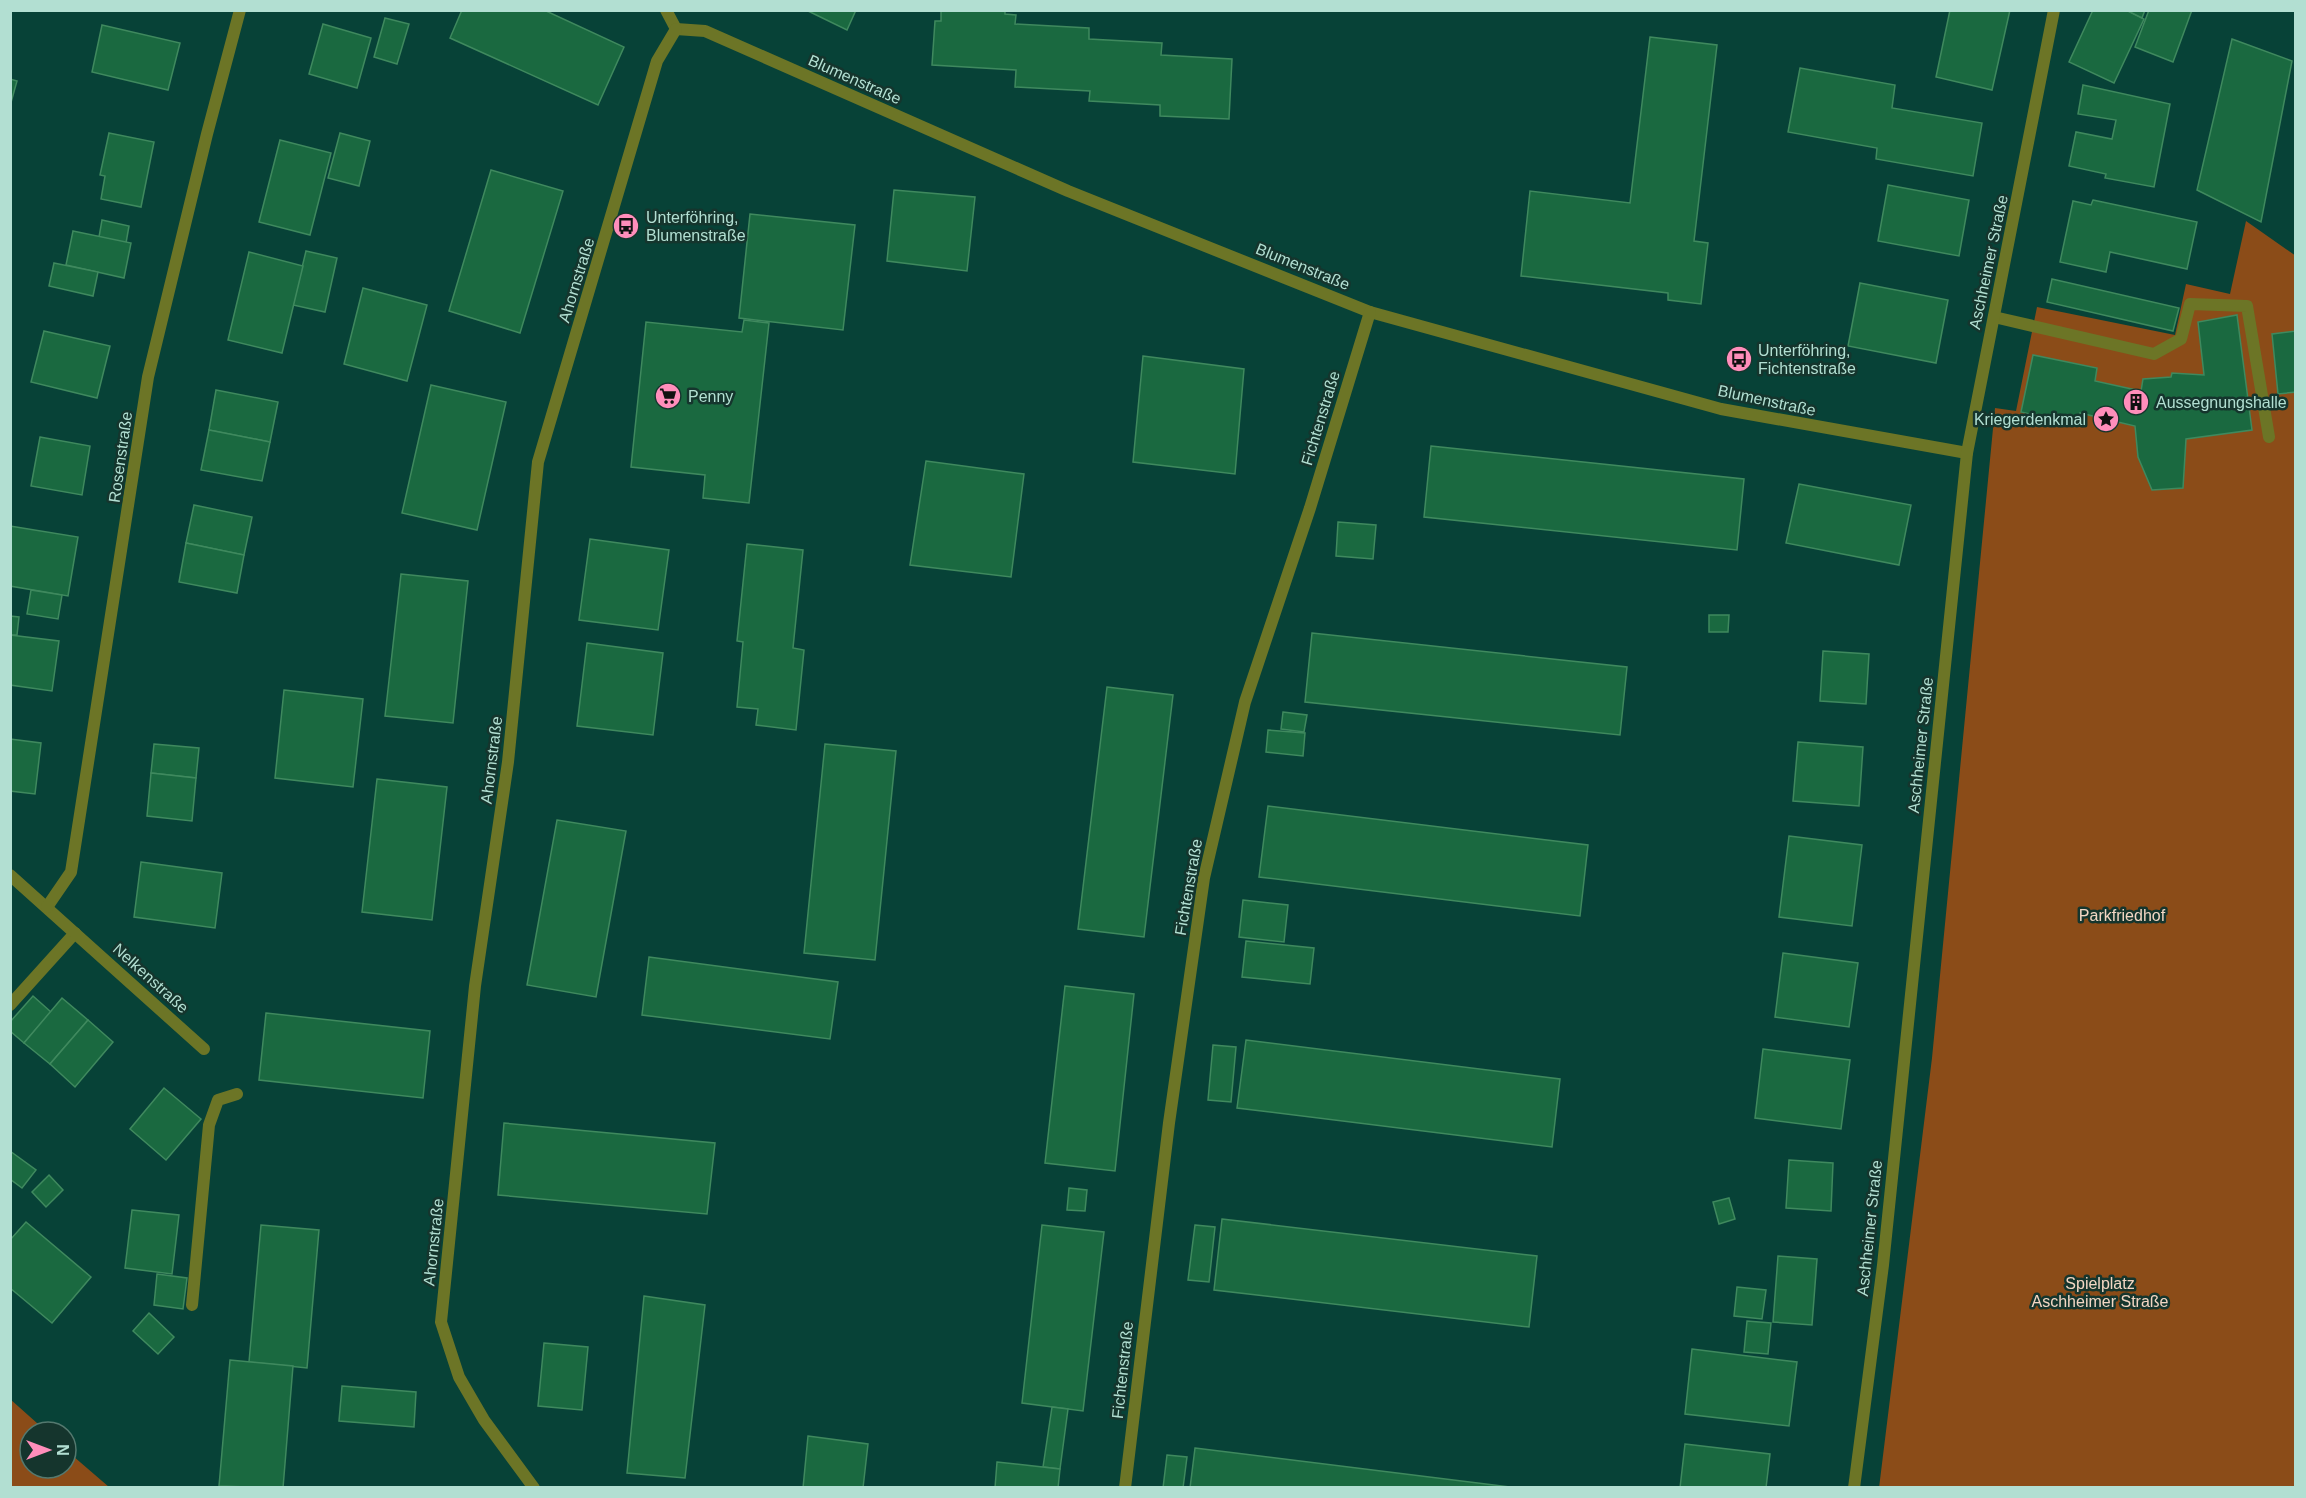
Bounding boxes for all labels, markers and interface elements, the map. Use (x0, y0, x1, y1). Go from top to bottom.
street label: Blumenstraße (806, 51, 904, 108)
street label: Aschheimer Straße (1966, 193, 2011, 331)
place label: Unterföhring, Blumenstraße (646, 209, 746, 244)
bus stop icon: Unterföhring, Blumenstraße (611, 211, 641, 241)
street label: Ahornstraße (555, 235, 598, 325)
street label: Blumenstraße (1253, 240, 1352, 293)
place label: Unterföhring, Fichtenstraße (1758, 342, 1856, 377)
bus stop icon: Unterföhring, Fichtenstraße (1724, 344, 1754, 374)
street label: Fichtenstraße (1298, 369, 1343, 467)
supermarket icon: Penny (653, 381, 683, 411)
street label: Blumenstraße (1716, 382, 1817, 419)
building icon: Aussegnungshalle (2121, 387, 2151, 417)
place label: Penny (688, 388, 733, 405)
place label: Aussegnungshalle (2156, 394, 2287, 411)
place icon: Kriegerdenkmal (2091, 404, 2121, 434)
street label: Rosenstraße (106, 410, 135, 504)
place label: Kriegerdenkmal (1974, 411, 2086, 428)
street label: Aschheimer Straße (1905, 676, 1936, 814)
street label: Ahornstraße (478, 715, 505, 805)
street label: Fichtenstraße (1172, 837, 1205, 937)
park label: Parkfriedhof (2079, 907, 2166, 924)
street label: Nelkenstraße (110, 940, 192, 1017)
street label: Aschheimer Straße (1854, 1159, 1885, 1297)
street label: Ahornstraße (420, 1197, 447, 1287)
park label: Spielplatz Aschheimer Straße (2032, 1275, 2169, 1310)
street label: Fichtenstraße (1109, 1320, 1136, 1420)
north arrow (18, 1420, 78, 1480)
text: N (54, 1444, 71, 1456)

